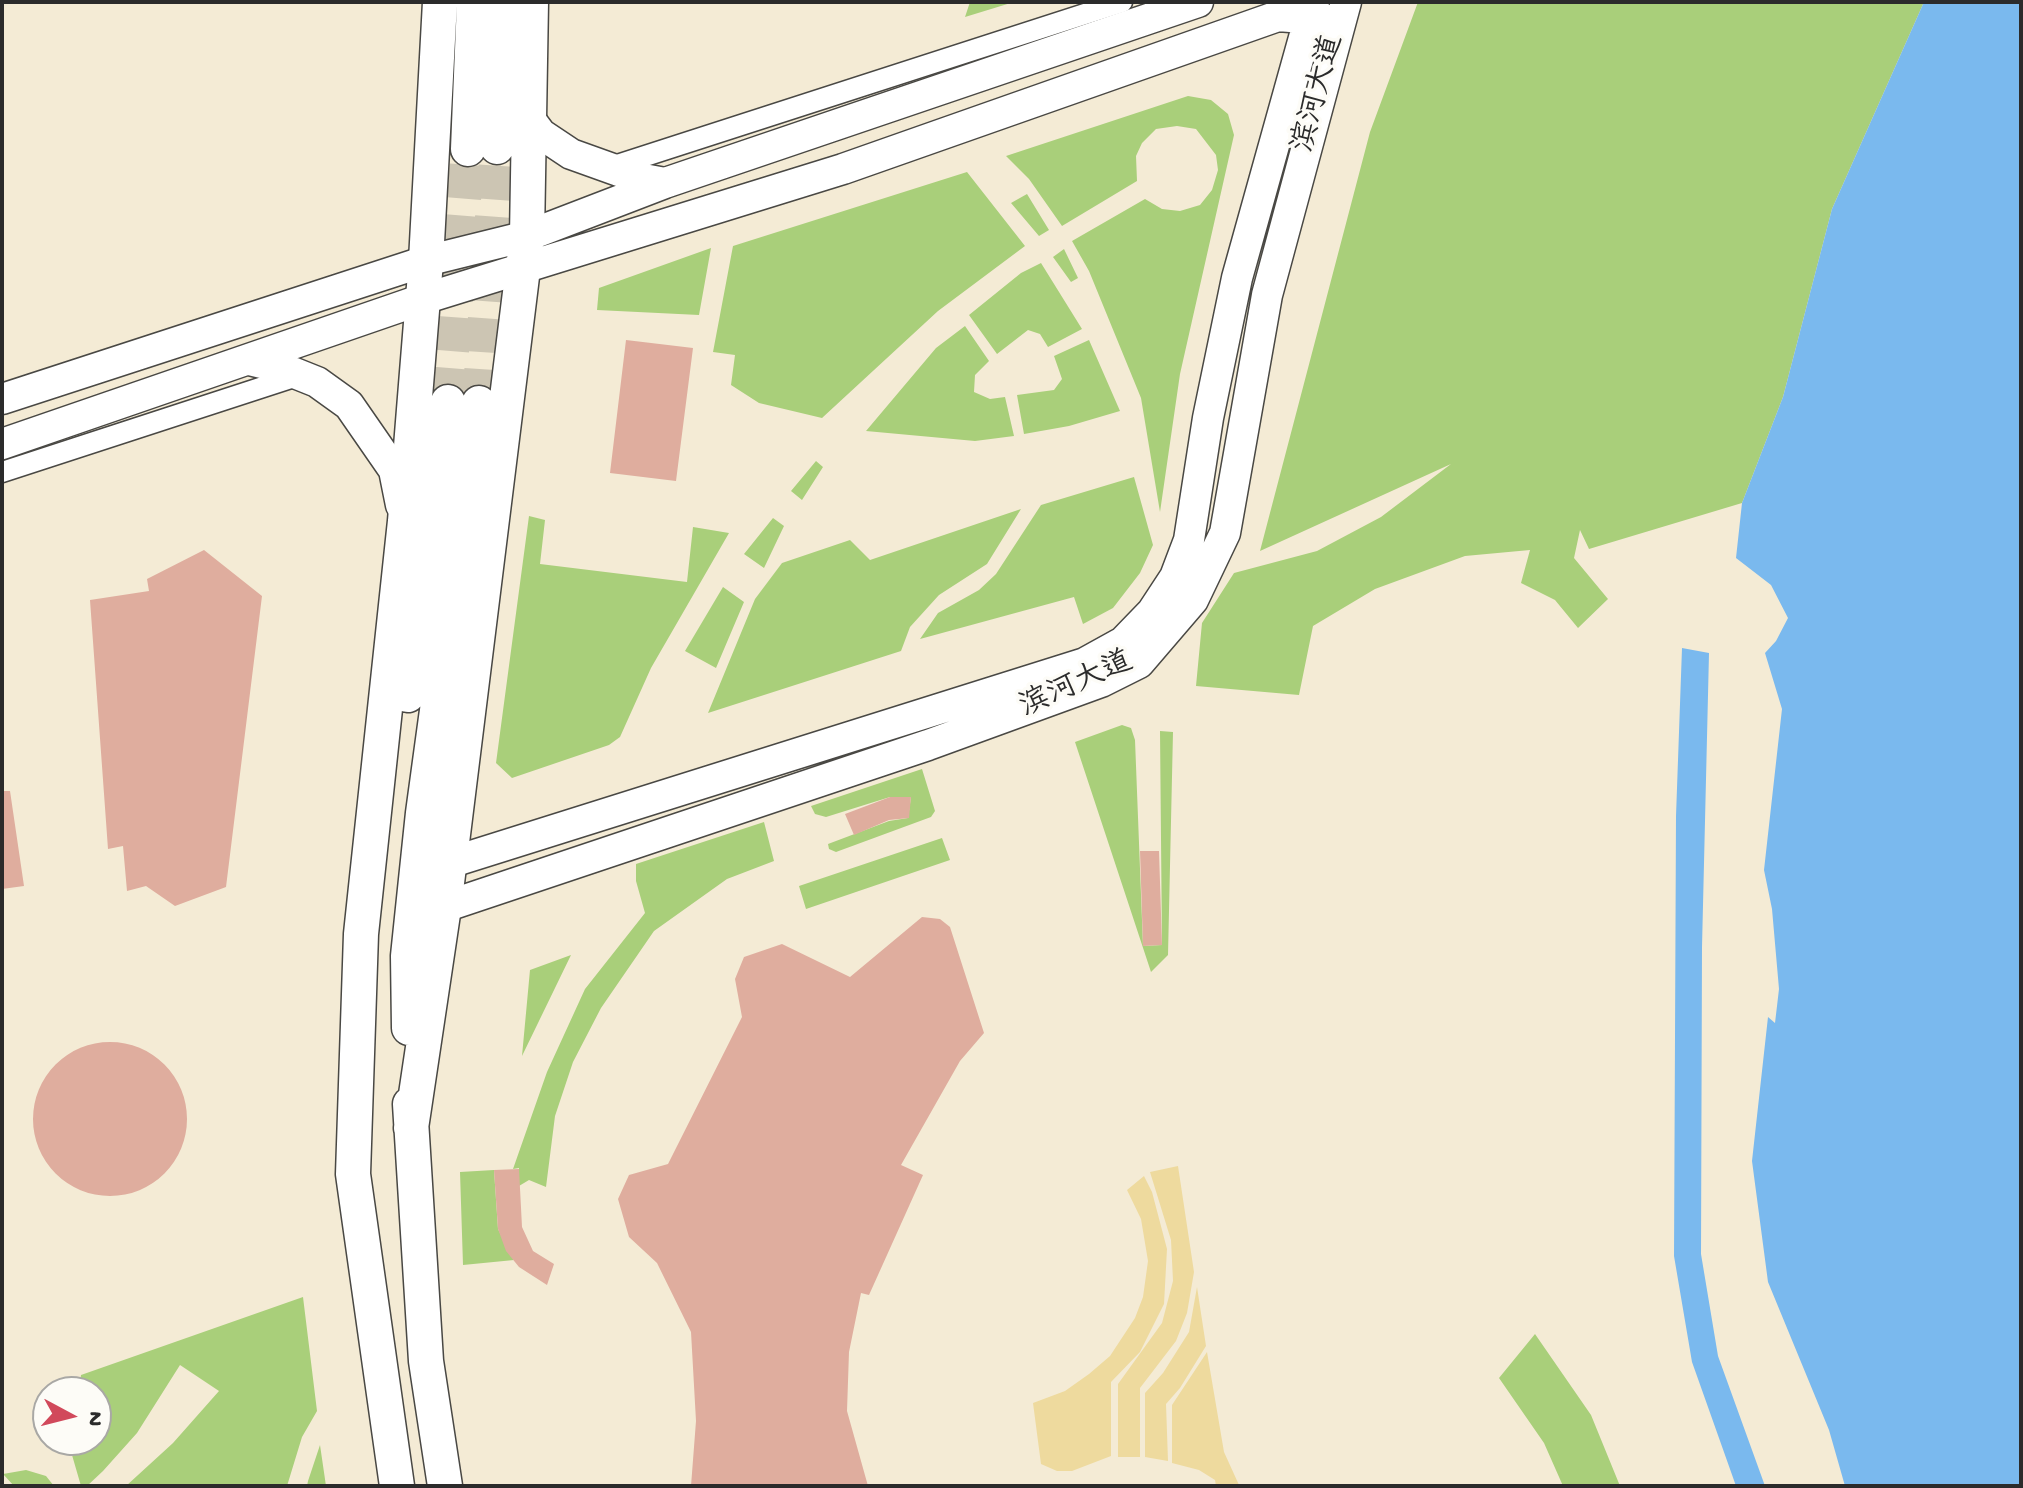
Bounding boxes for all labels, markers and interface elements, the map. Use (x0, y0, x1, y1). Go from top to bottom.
street label: 滨河大道 (1287, 31, 1353, 157)
street label: 滨河大道 (1015, 645, 1139, 727)
north arrow (32, 1376, 112, 1456)
text: N (80, 1410, 108, 1427)

